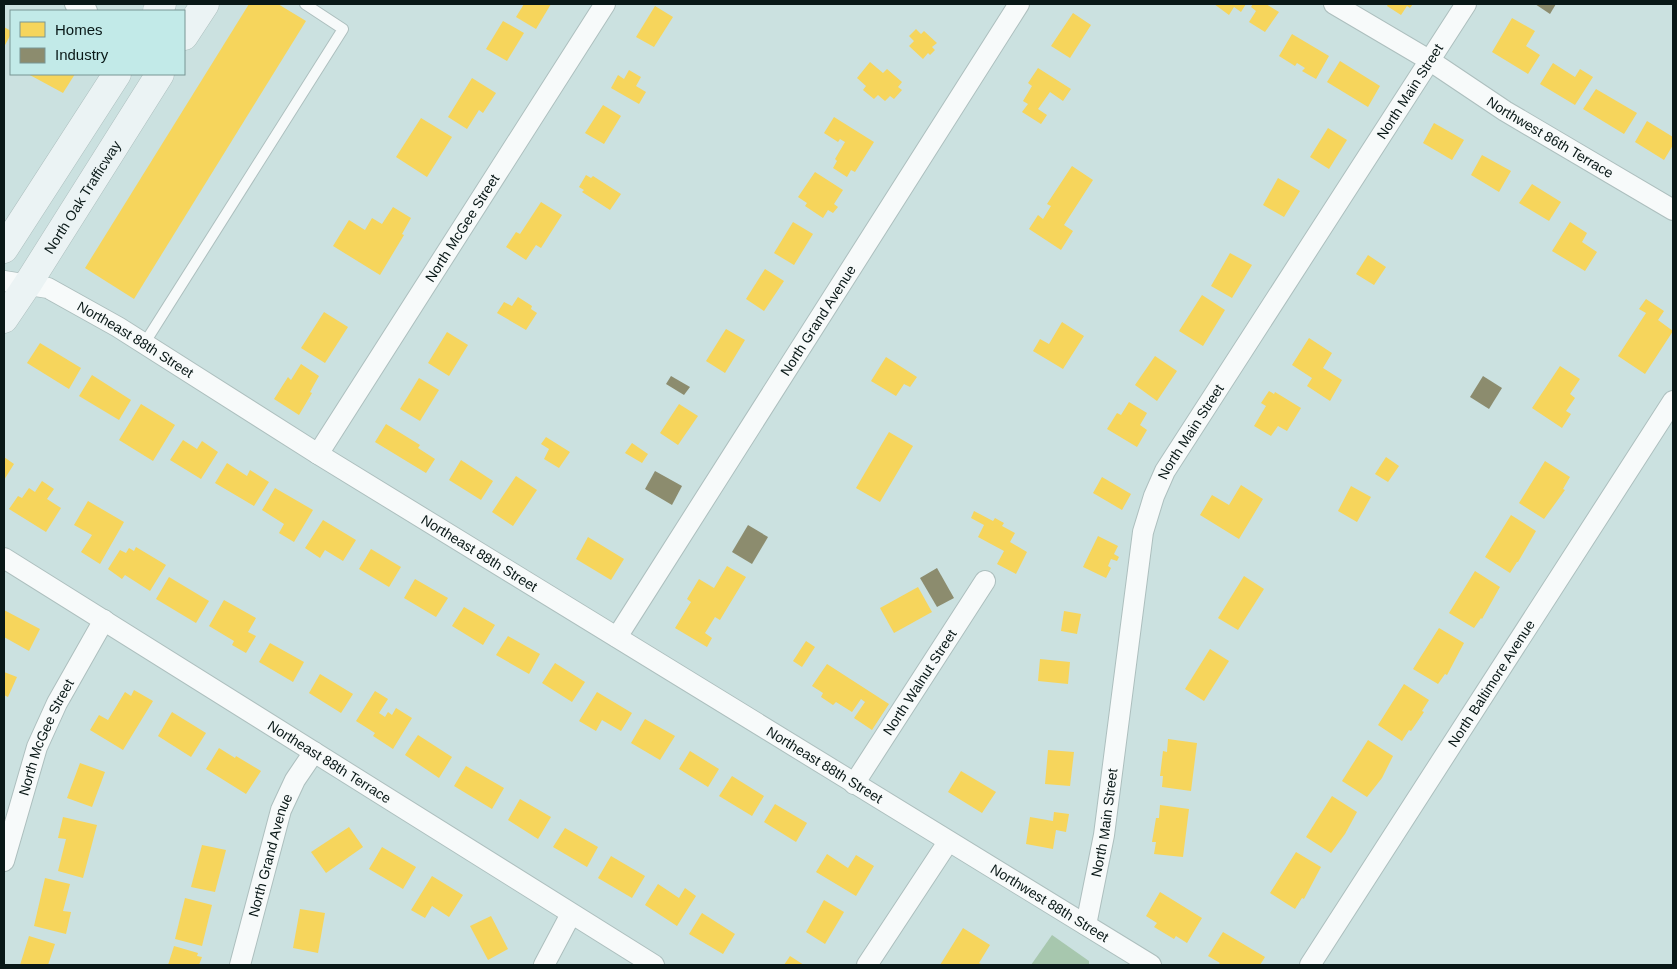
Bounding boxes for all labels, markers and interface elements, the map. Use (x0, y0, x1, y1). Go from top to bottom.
legend (10, 10, 185, 75)
text: Homes (55, 21, 103, 38)
street label: North Main Street (1373, 41, 1446, 142)
text: Industry (55, 46, 109, 63)
street label: Northwest 86th Terrace (1484, 93, 1617, 181)
street label: North Oak Trafficway (41, 138, 124, 257)
street label: North McGee Street (422, 171, 502, 285)
street label: North Grand Avenue (777, 262, 859, 379)
street label: Northeast 88th Street (75, 298, 197, 381)
street label: North Main Street (1154, 381, 1227, 482)
street label: Northeast 88th Street (418, 511, 540, 595)
street label: North Baltimore Avenue (1445, 617, 1538, 750)
street label: North Walnut Street (880, 626, 960, 738)
street label: North McGee Street (15, 676, 77, 797)
street label: Northeast 88th Terrace (265, 717, 394, 806)
street label: Northeast 88th Street (764, 723, 886, 807)
street label: North Main Street (1088, 767, 1121, 878)
street label: North Grand Avenue (245, 791, 296, 918)
street label: Northwest 88th Street (988, 861, 1112, 945)

